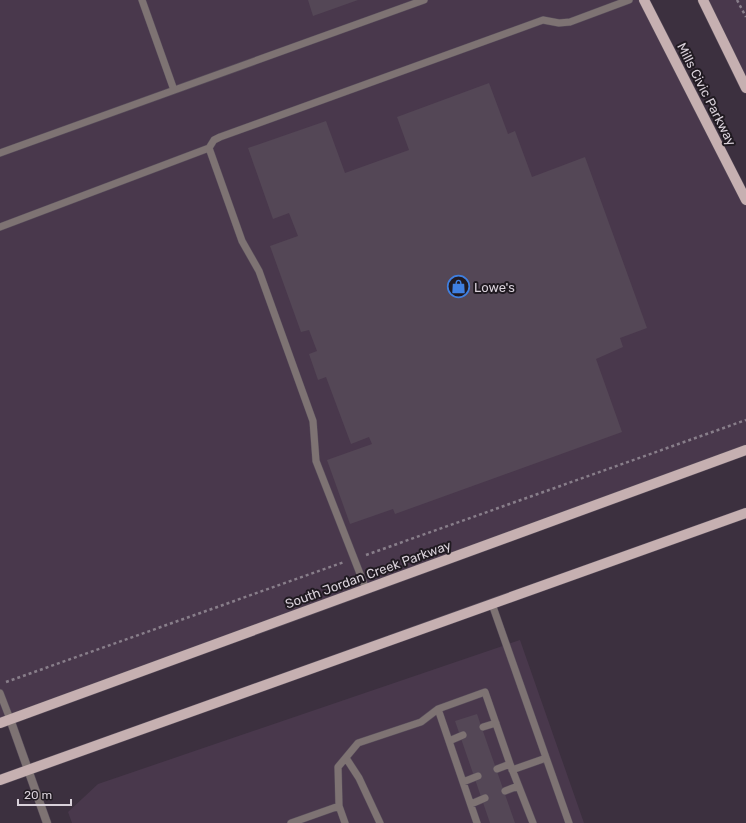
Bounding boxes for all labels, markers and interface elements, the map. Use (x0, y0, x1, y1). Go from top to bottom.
street label: Mills Civic Parkway (674, 40, 739, 148)
shop icon: Lowe's (446, 274, 472, 300)
place label: Lowe's (474, 280, 515, 295)
street label: South Jordan Creek Parkway (283, 537, 453, 612)
scale bar (18, 781, 71, 807)
text: 20 m (24, 788, 52, 802)

